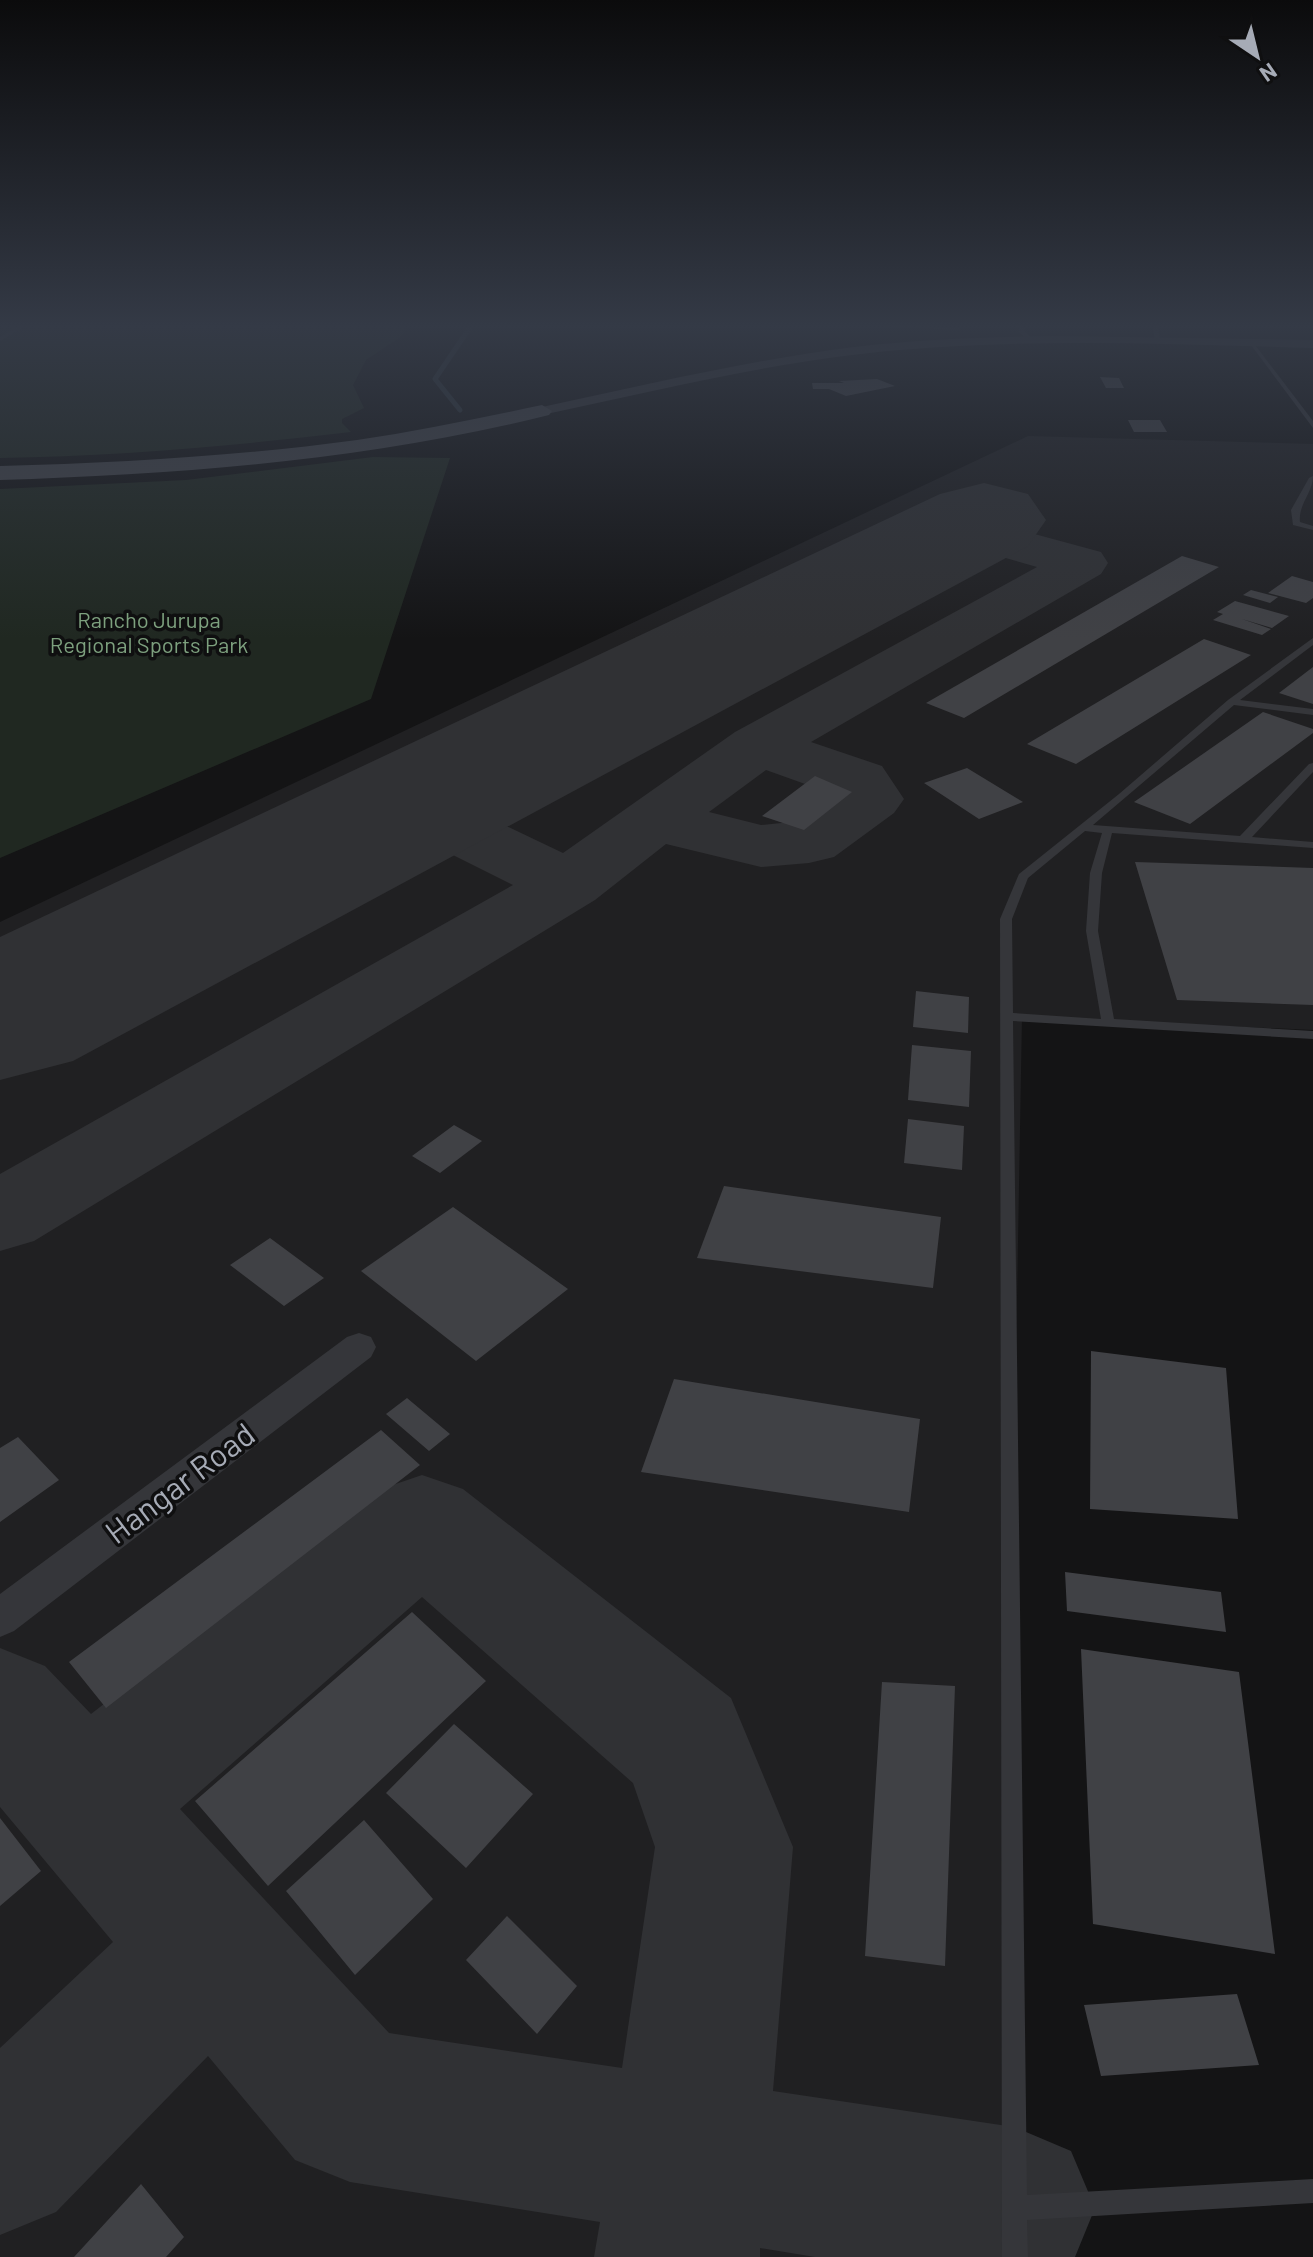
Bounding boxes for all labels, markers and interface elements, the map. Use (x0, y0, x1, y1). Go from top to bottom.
north arrow (1217, 16, 1297, 96)
text: N (1256, 58, 1282, 88)
park label: Rancho Jurupa Regional Sports Park (50, 606, 248, 657)
street label: Hangar Road (97, 1414, 261, 1550)

